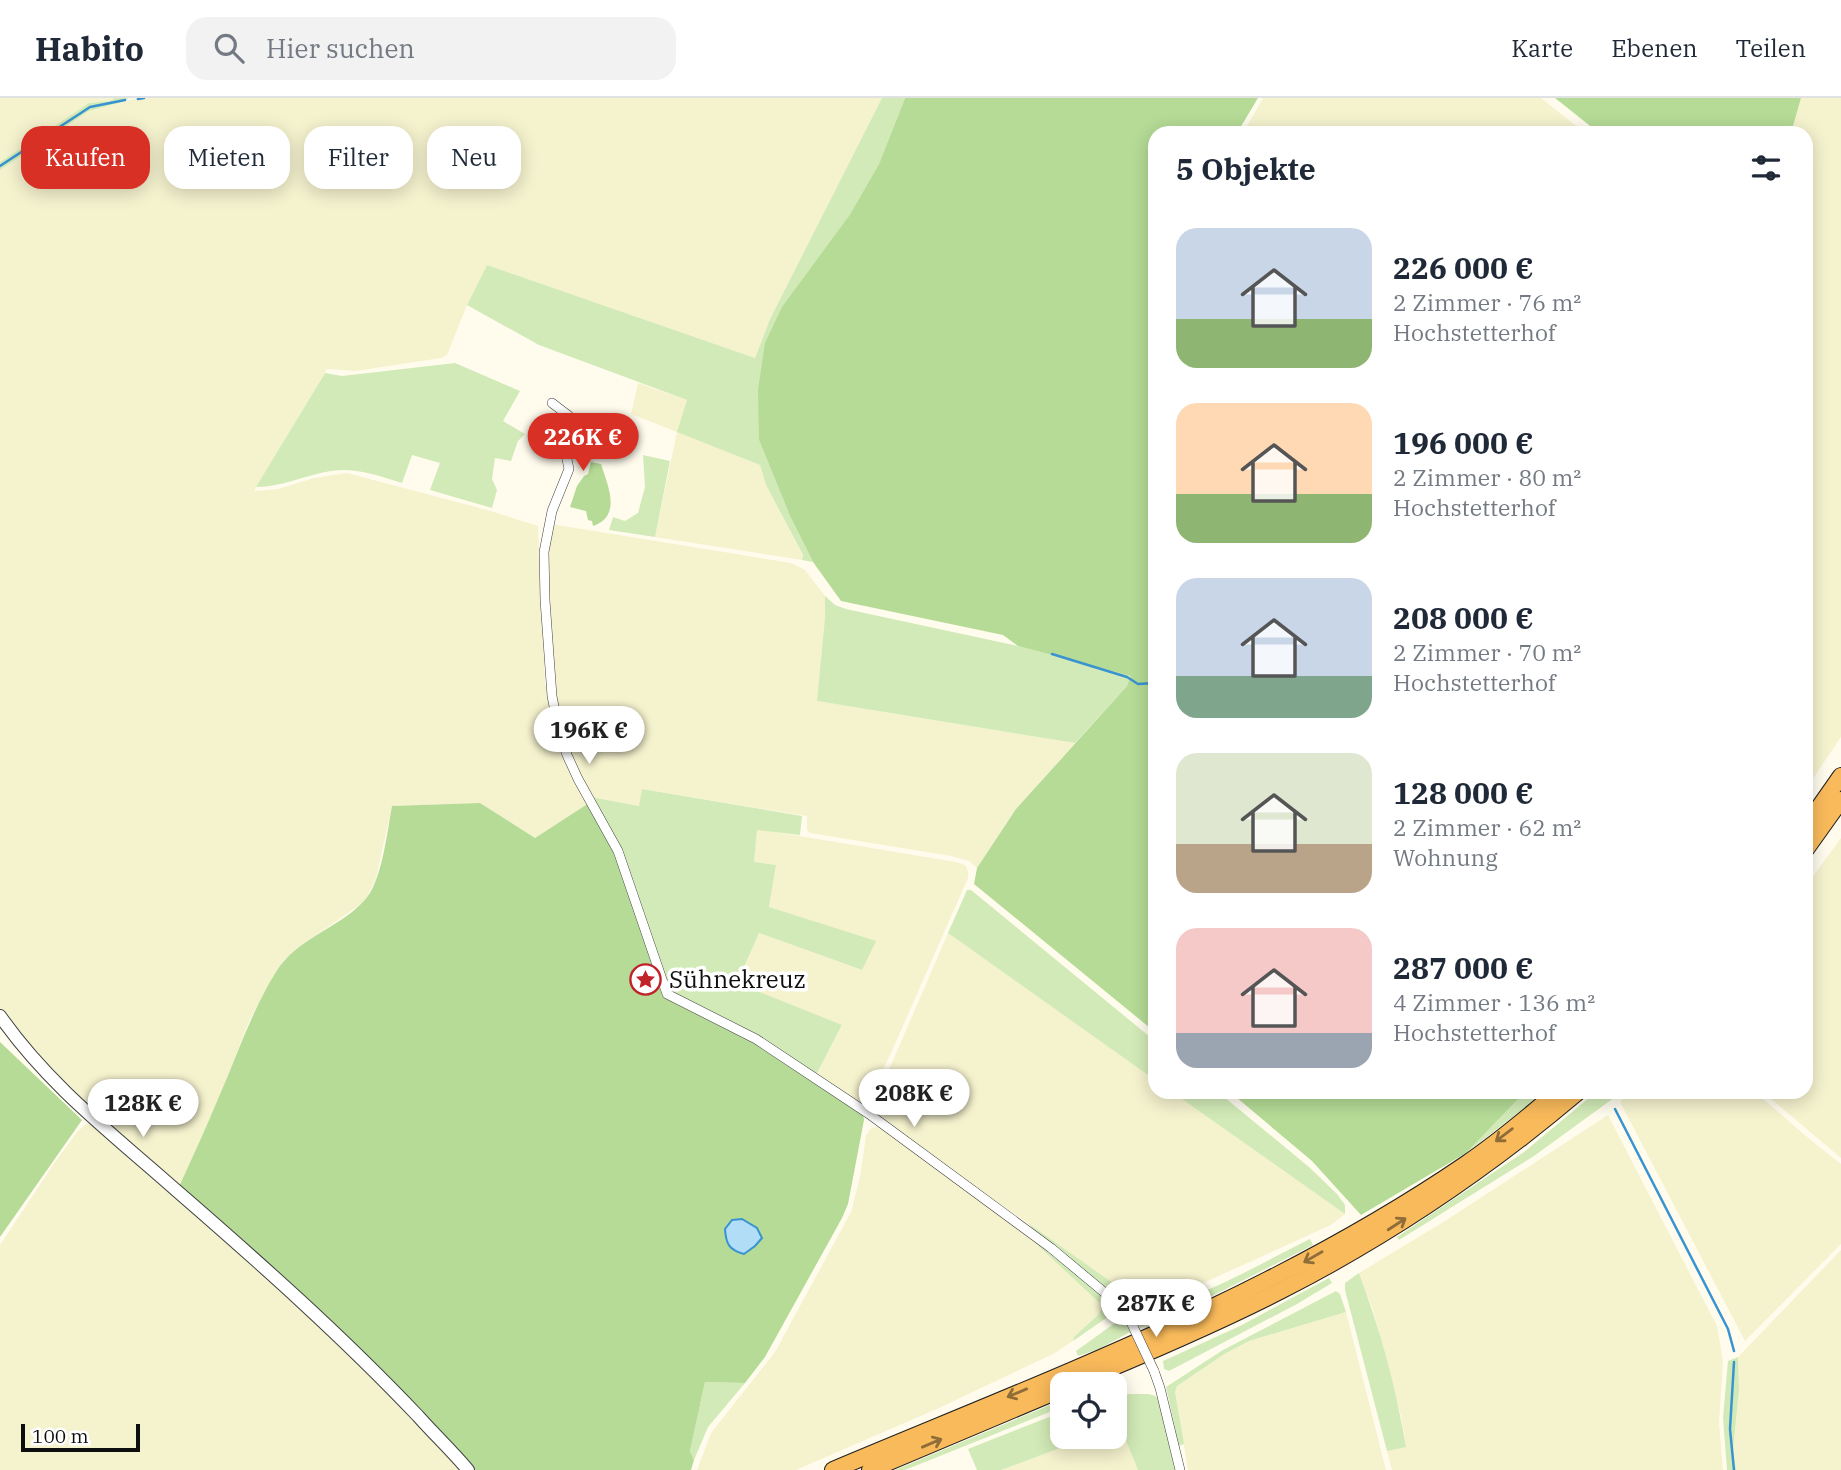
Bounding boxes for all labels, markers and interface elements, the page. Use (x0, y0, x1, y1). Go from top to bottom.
search box (186, 17, 676, 80)
text: Habito (35, 27, 144, 70)
icon: search (210, 29, 248, 67)
text: Hier suchen (266, 31, 415, 65)
text: Karte (1511, 32, 1573, 64)
text: Ebenen (1611, 32, 1698, 64)
text: Teilen (1736, 32, 1806, 64)
chip: Kaufen (21, 126, 150, 189)
chip: Mieten (164, 126, 290, 189)
chip: Filter (304, 126, 413, 189)
chip: Neu (427, 126, 521, 189)
text: 5 Objekte (1176, 149, 1316, 188)
icon: filters (1747, 149, 1785, 187)
text: 226 000 € (1393, 248, 1534, 287)
icon: home (1232, 256, 1316, 340)
text: 2 Zimmer · 76 m² (1393, 287, 1581, 317)
text: Hochstetterhof (1393, 317, 1556, 347)
pin: 226K € (526, 414, 640, 473)
text: 226K € (544, 421, 622, 451)
text: 196 000 € (1393, 423, 1534, 462)
icon: home (1232, 431, 1316, 515)
text: 2 Zimmer · 80 m² (1393, 462, 1581, 492)
text: Hochstetterhof (1393, 492, 1556, 522)
text: 208 000 € (1393, 598, 1534, 637)
icon: home (1232, 606, 1316, 690)
text: 2 Zimmer · 70 m² (1393, 637, 1581, 667)
text: Hochstetterhof (1393, 667, 1556, 697)
pin: 196K € (532, 706, 646, 766)
text: 196K € (550, 714, 628, 744)
text: 128 000 € (1393, 773, 1534, 812)
icon: home (1232, 781, 1316, 865)
text: 2 Zimmer · 62 m² (1393, 812, 1581, 842)
text: Wohnung (1393, 842, 1498, 872)
text: 287 000 € (1393, 948, 1534, 987)
icon: home (1232, 956, 1316, 1040)
place icon: Sühnekreuz (629, 963, 663, 997)
place label: Sühnekreuz (669, 963, 806, 995)
text: 4 Zimmer · 136 m² (1393, 987, 1595, 1017)
text: Hochstetterhof (1393, 1017, 1556, 1047)
pin: 208K € (857, 1070, 971, 1129)
text: 208K € (875, 1077, 953, 1107)
pin: 128K € (86, 1080, 200, 1139)
text: 128K € (104, 1087, 182, 1117)
one-way arrow (1495, 1127, 1514, 1142)
one-way arrow (1387, 1217, 1406, 1232)
one-way arrow (1303, 1251, 1324, 1264)
pin: 287K € (1099, 1280, 1213, 1339)
text: 287K € (1117, 1287, 1195, 1317)
map controls (1050, 1372, 1127, 1449)
button: locate (1050, 1372, 1127, 1449)
one-way arrow (1007, 1387, 1028, 1400)
scale bar (21, 1421, 140, 1453)
text: 100 m (32, 1424, 89, 1448)
one-way arrow (921, 1436, 943, 1449)

